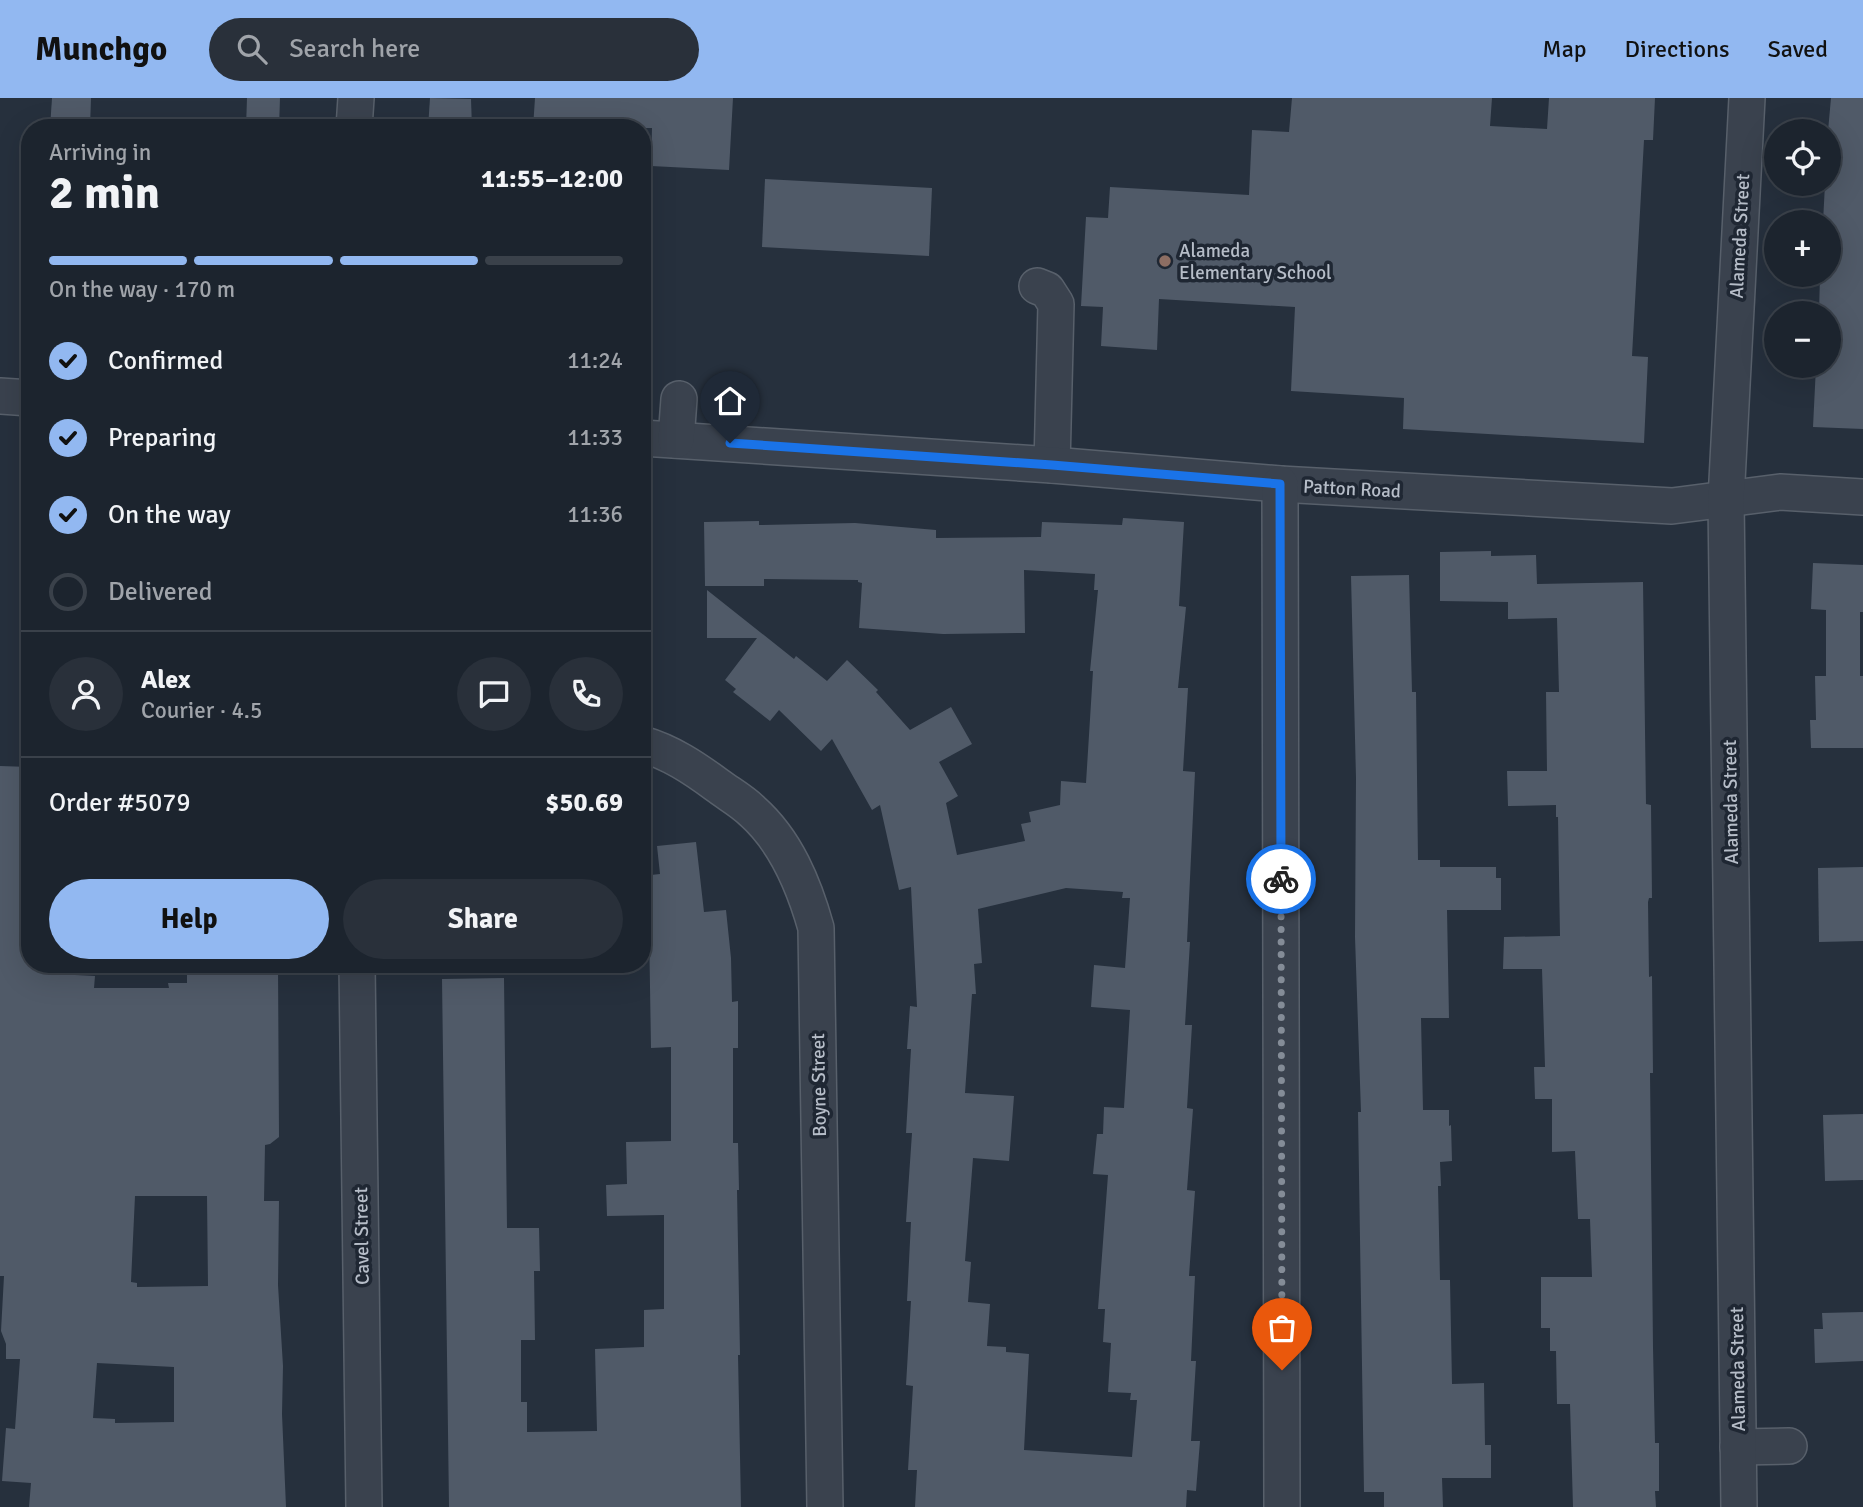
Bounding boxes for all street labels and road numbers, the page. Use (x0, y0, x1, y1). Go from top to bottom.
street label: Alameda Street (1725, 173, 1755, 299)
street label: Patton Road (1302, 474, 1402, 504)
street label: Alameda Street (1718, 739, 1744, 865)
street label: Boyne Street (806, 1033, 832, 1137)
street label: Cavel Street (349, 1187, 375, 1285)
street label: Alameda Street (1725, 1306, 1751, 1432)

